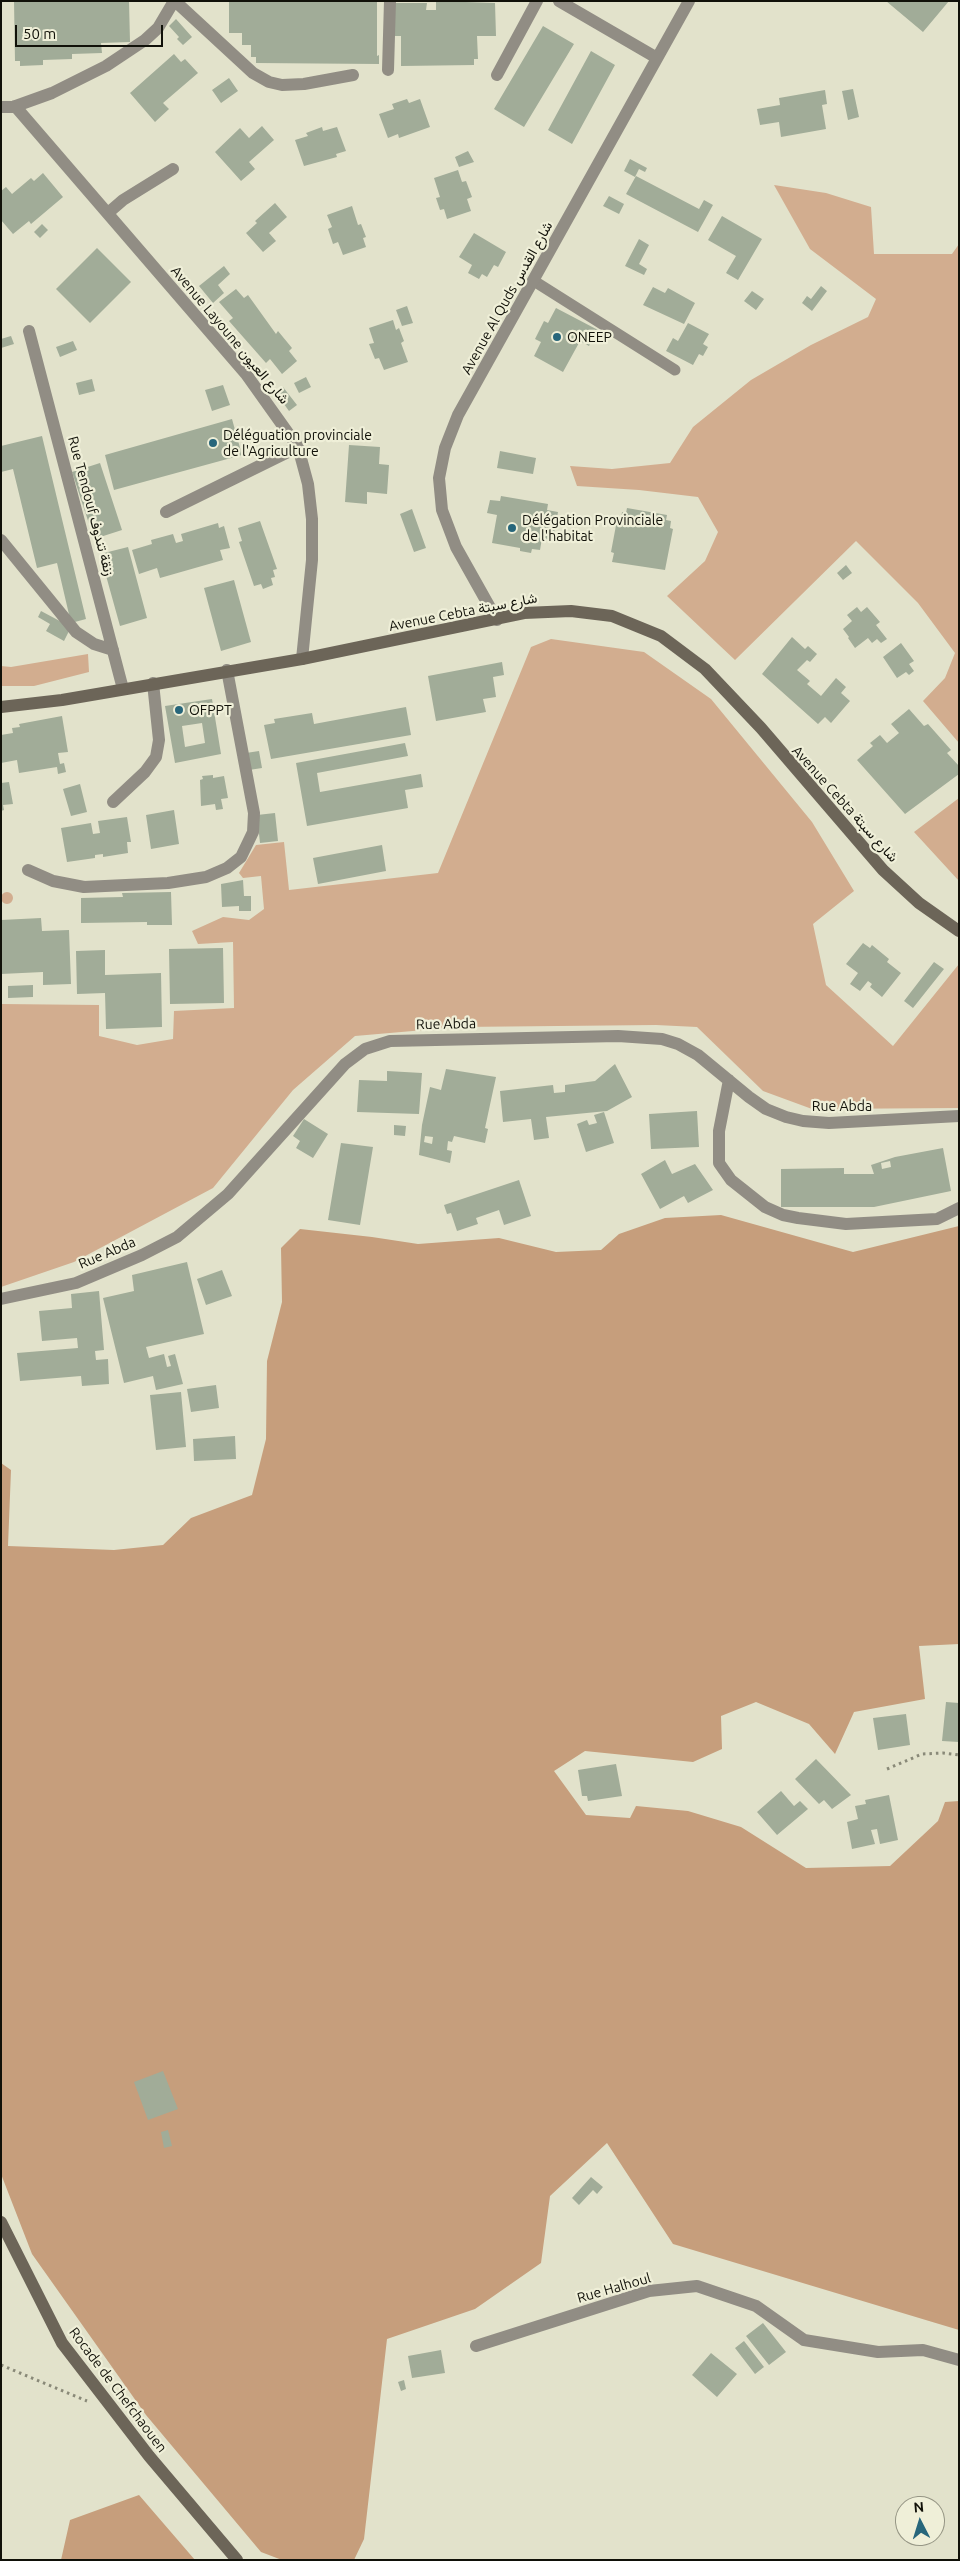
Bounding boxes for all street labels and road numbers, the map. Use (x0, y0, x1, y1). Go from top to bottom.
street label: Avenue Al Quds شارع القدس (458, 219, 556, 377)
street label: Avenue Layoune شارع العيون (167, 263, 293, 407)
street label: Rue Tendouf زنقة تندوف (64, 434, 118, 578)
street label: Avenue Cebta شارع سبتة (387, 589, 539, 635)
street label: Avenue Cebta شارع سبتة (788, 742, 902, 866)
street label: Rue Abda (416, 1015, 476, 1033)
street label: Rue Abda (812, 1098, 872, 1114)
street label: Rue Abda (76, 1233, 138, 1273)
street label: Rue Halhoul (575, 2269, 653, 2307)
street label: Rocade de Chefchaouen (66, 2324, 170, 2456)

